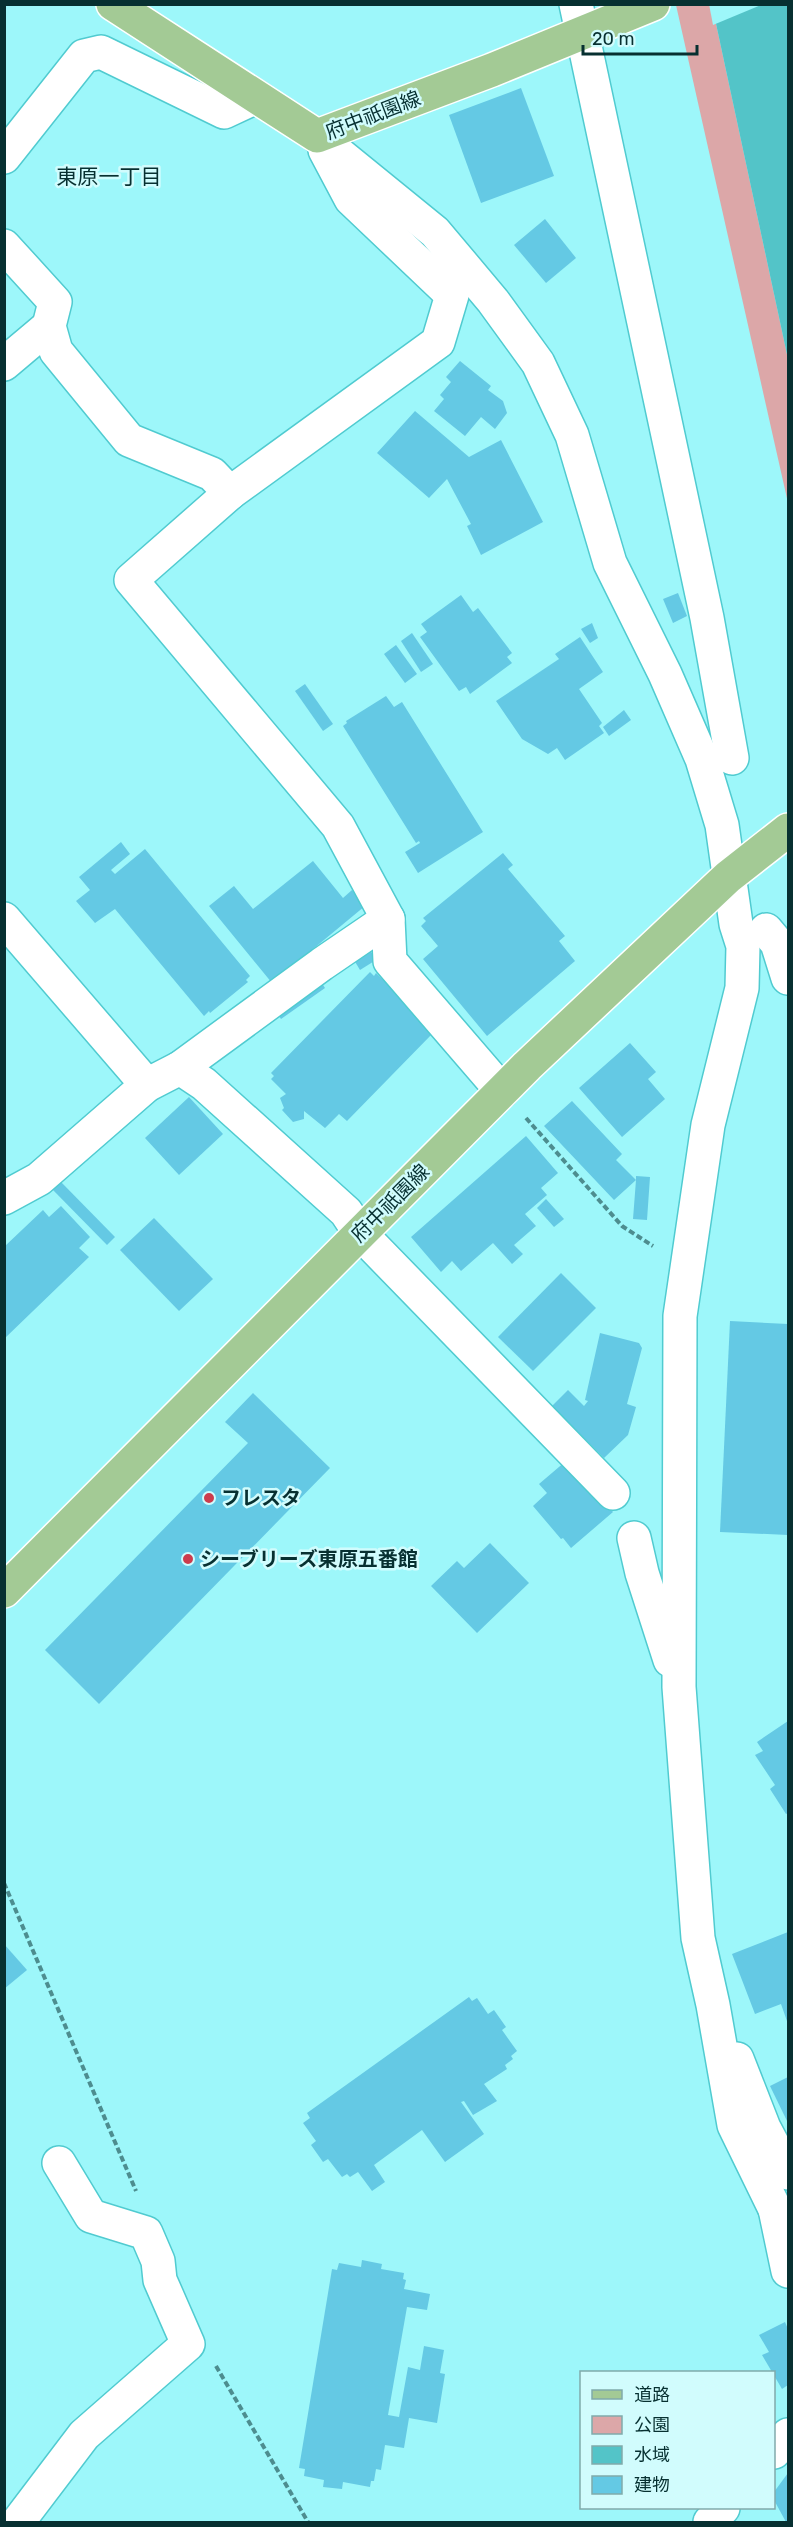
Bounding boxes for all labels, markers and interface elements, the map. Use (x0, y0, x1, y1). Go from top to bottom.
scale bar (583, 18, 697, 56)
text: 20 m (592, 28, 634, 50)
street label: 府中祇園線 (322, 86, 424, 144)
district label: 東原一丁目 (57, 164, 162, 189)
street label: 府中祇園線 (346, 1159, 434, 1247)
place label: フレスタ (221, 1486, 301, 1510)
marker: フレスタ (202, 1491, 216, 1505)
place label: シーブリーズ東原五番館 (200, 1547, 418, 1571)
marker: シーブリーズ東原五番館 (181, 1552, 195, 1566)
legend (580, 2371, 775, 2509)
text: 道路 (634, 2384, 670, 2406)
text: 公園 (634, 2414, 670, 2436)
text: 水域 (634, 2444, 670, 2466)
text: 建物 (634, 2474, 670, 2496)

